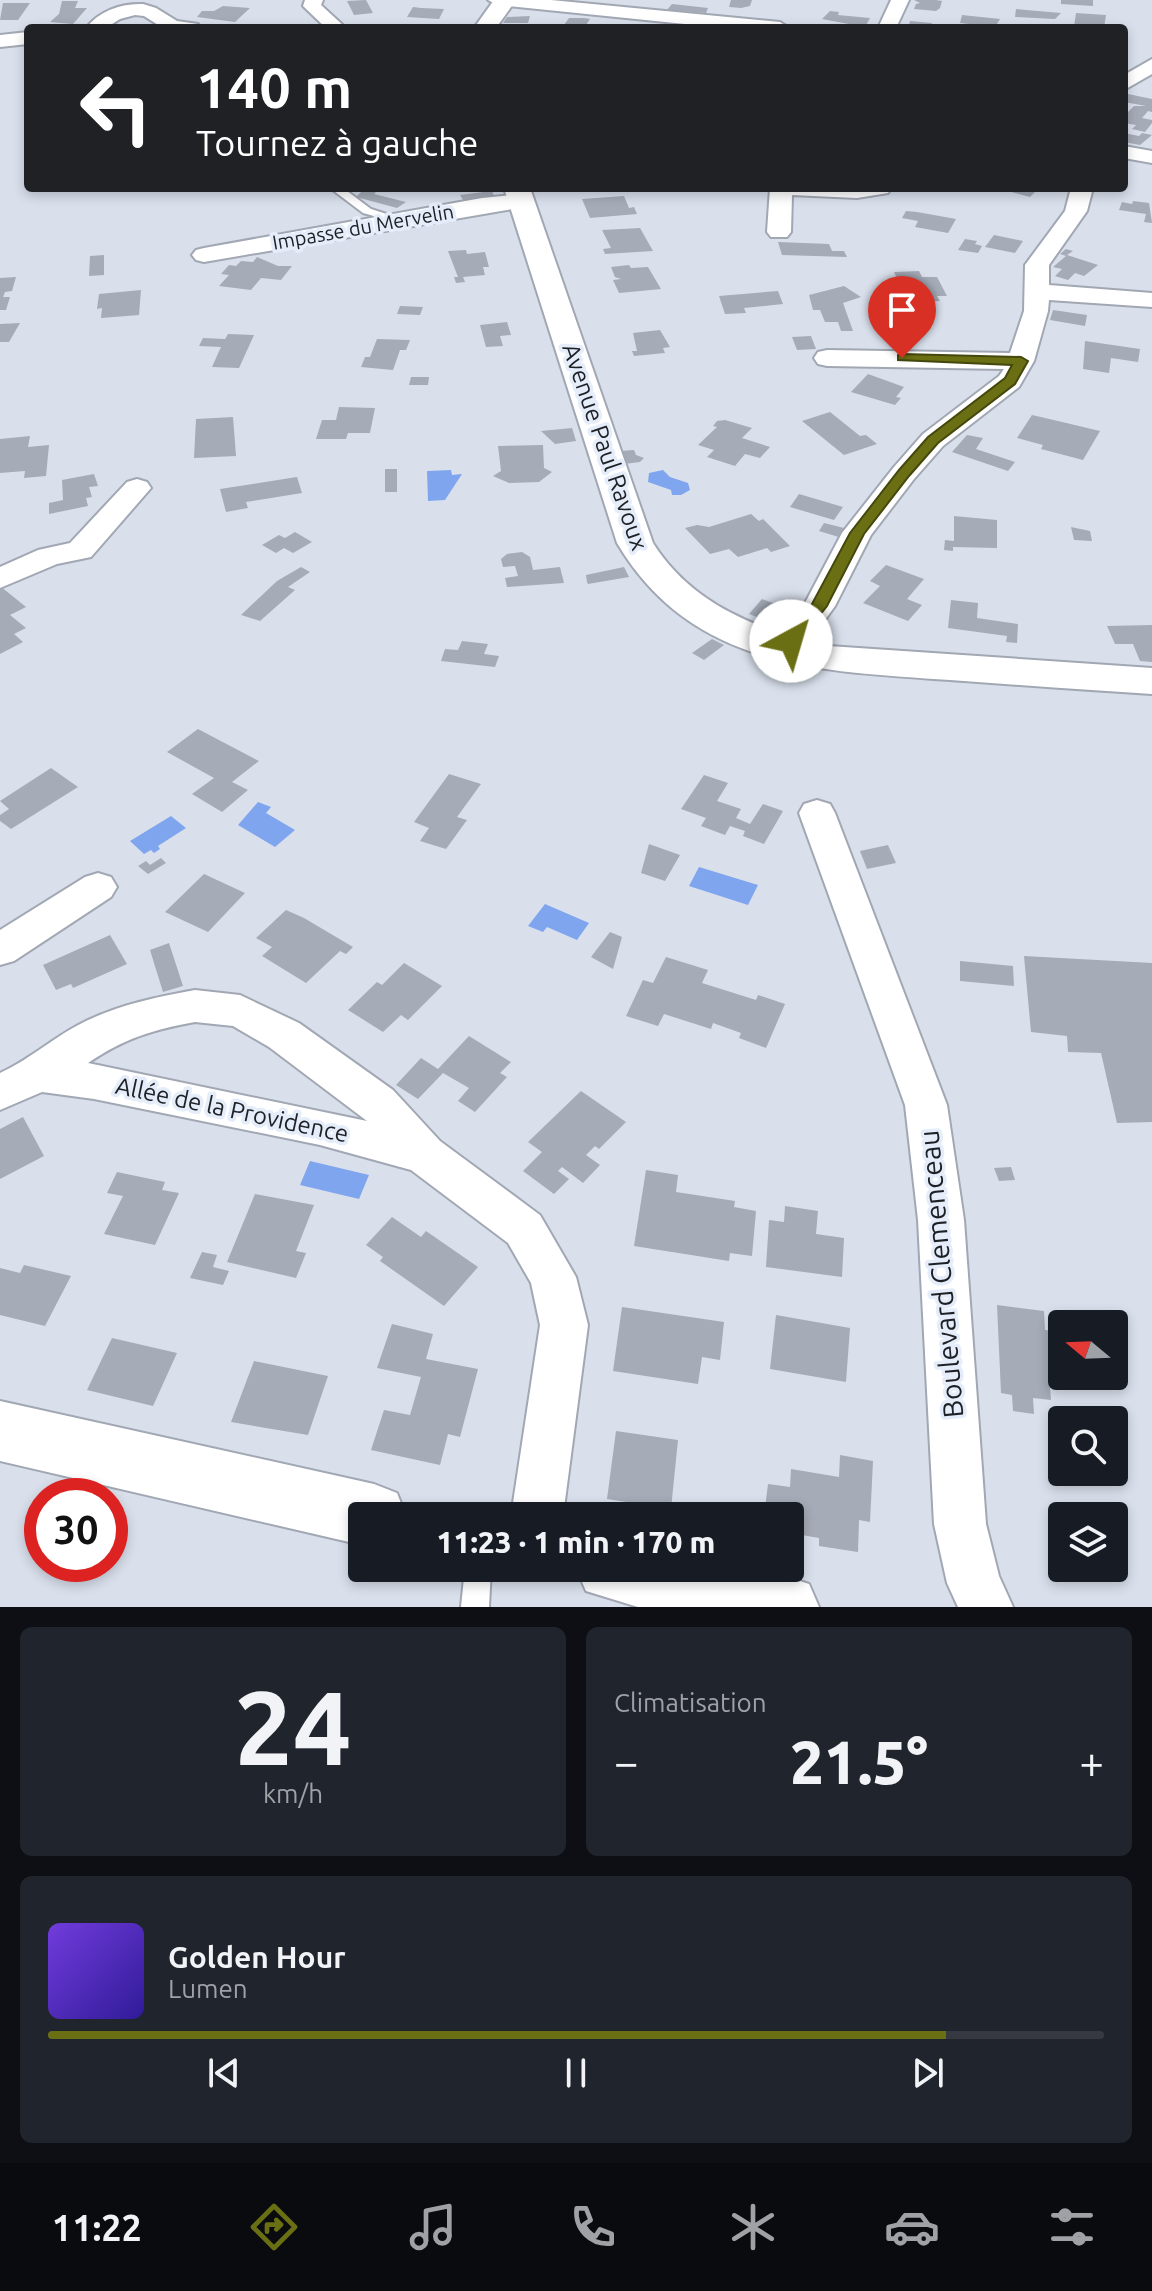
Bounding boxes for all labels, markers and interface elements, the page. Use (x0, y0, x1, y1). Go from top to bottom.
icon: left (64, 56, 168, 160)
text: 140 m (196, 56, 352, 119)
text: Tournez à gauche (196, 122, 478, 163)
street label: Impasse du Mervelin (270, 199, 455, 254)
pin (868, 276, 936, 358)
icon: arrive (880, 288, 924, 332)
street label: Avenue Paul Ravoux (557, 340, 654, 554)
position arrow (749, 599, 833, 683)
street label: Allée de la Providence (113, 1072, 351, 1147)
street label: Boulevard Clemenceau (912, 1129, 969, 1419)
north arrow (1048, 1310, 1128, 1390)
map controls (1048, 1310, 1128, 1582)
button: search (1048, 1406, 1128, 1486)
speed limit sign: 30 (24, 1478, 128, 1582)
button: layers (1048, 1502, 1128, 1582)
text: 11:23 · 1 min · 170 m (437, 1525, 715, 1559)
text: 24 (234, 1668, 352, 1785)
text: Climatisation (614, 1688, 767, 1717)
text: 21.5° (790, 1728, 928, 1795)
text: − (614, 1737, 639, 1786)
text: + (1079, 1737, 1104, 1786)
text: km/h (263, 1779, 323, 1808)
text: Golden Hour (168, 1940, 346, 1974)
text: Lumen (168, 1974, 248, 2003)
icon: previous (202, 2051, 246, 2095)
icon: pause (554, 2051, 598, 2095)
icon: next (906, 2051, 950, 2095)
icon: directions (246, 2199, 302, 2255)
icon: music (405, 2199, 461, 2255)
icon: phone (565, 2199, 621, 2255)
icon: climate (725, 2199, 781, 2255)
icon: car (884, 2199, 940, 2255)
icon: filters (1044, 2199, 1100, 2255)
text: 11:22 (52, 2207, 142, 2248)

